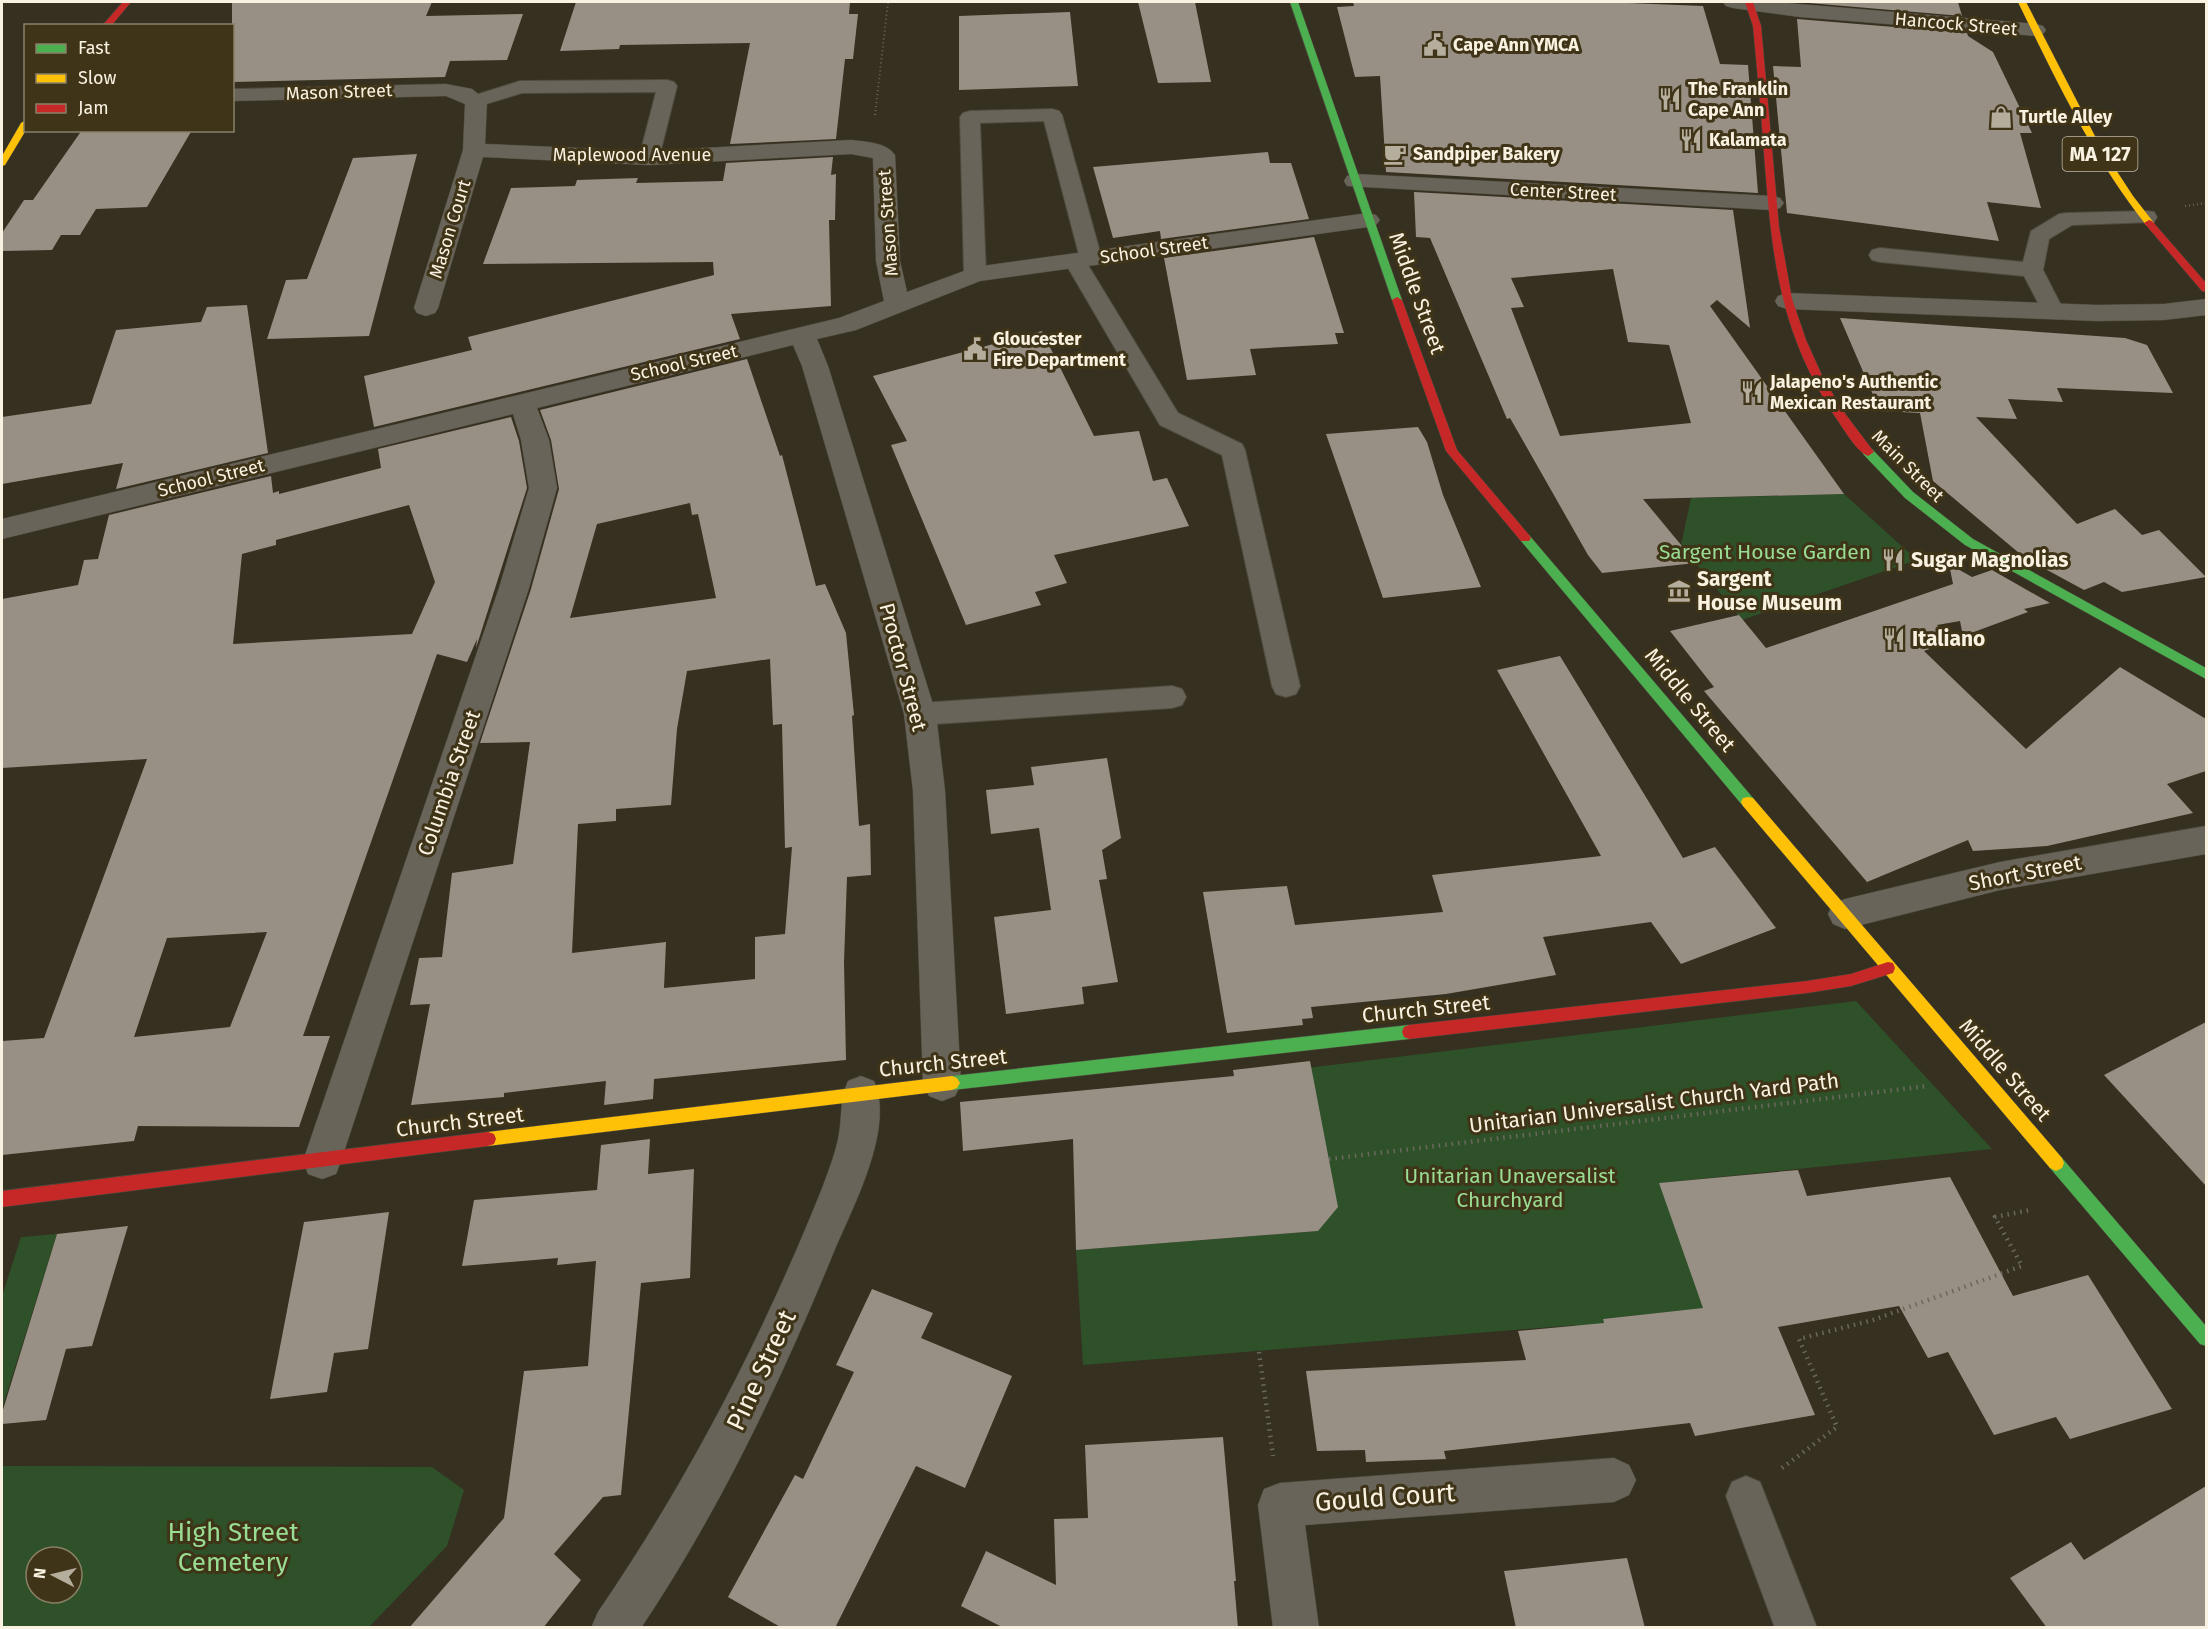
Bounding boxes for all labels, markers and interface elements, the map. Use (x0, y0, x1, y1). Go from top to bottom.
street label: Hancock Street (1894, 8, 2019, 40)
legend (24, 24, 234, 132)
public building icon: Cape Ann YMCA (1422, 32, 1448, 58)
place label: Cape Ann YMCA (1453, 34, 1579, 56)
text: Fast (78, 37, 111, 59)
text: Slow (78, 67, 117, 89)
place label: The Franklin Cape Ann (1688, 78, 1788, 121)
street label: Mason Street (285, 79, 393, 105)
restaurant icon: The Franklin Cape Ann (1657, 86, 1683, 112)
text: Jam (78, 97, 109, 119)
shop icon: Turtle Alley (1988, 104, 2014, 130)
place label: Turtle Alley (2019, 106, 2113, 128)
restaurant icon: Kalamata (1678, 127, 1704, 153)
place label: Kalamata (1709, 129, 1787, 151)
road number: MA 127 (2062, 137, 2138, 171)
cafe icon: Sandpiper Bakery (1382, 141, 1408, 167)
place label: Sandpiper Bakery (1413, 143, 1560, 165)
street label: Maplewood Avenue (553, 144, 711, 166)
street label: Mason Street (873, 169, 903, 277)
street label: Mason Court (425, 177, 476, 281)
street label: Center Street (1509, 178, 1617, 206)
street label: Middle Street (1383, 229, 1451, 358)
street label: School Street (1099, 231, 1210, 268)
place label: Gloucester Fire Department (993, 328, 1127, 371)
public building icon: Gloucester Fire Department (962, 336, 988, 362)
street label: School Street (628, 340, 740, 386)
place label: Jalapeno's Authentic Mexican Restaurant (1769, 371, 1939, 414)
restaurant icon: Jalapeno's Authentic Mexican Restaurant (1739, 379, 1765, 405)
street label: Main Street (1867, 425, 1949, 507)
street label: School Street (156, 454, 267, 502)
park label: Sargent House Garden (1659, 539, 1871, 565)
restaurant icon: Sugar Magnolias (1880, 547, 1906, 573)
place label: Sugar Magnolias (1911, 547, 2068, 573)
place label: Sargent House Museum (1697, 566, 1842, 616)
museum icon: Sargent House Museum (1666, 578, 1692, 604)
street label: Proctor Street (873, 600, 933, 734)
restaurant icon: Italiano (1881, 626, 1907, 652)
place label: Italiano (1912, 626, 1985, 652)
street label: Middle Street (1639, 643, 1741, 757)
street label: Columbia Street (412, 706, 486, 859)
street label: Short Street (1966, 849, 2084, 897)
street label: Church Street (1361, 989, 1492, 1029)
street label: Middle Street (1953, 1013, 2057, 1127)
street label: Church Street (878, 1043, 1009, 1083)
street label: Unitarian Universalist Church Yard Path (1468, 1067, 1840, 1139)
street label: Church Street (395, 1101, 526, 1143)
park label: Unitarian Unaversalist Churchyard (1404, 1163, 1616, 1213)
street label: Pine Street (720, 1305, 803, 1435)
street label: Gould Court (1314, 1477, 1457, 1518)
park label: High Street Cemetery (167, 1517, 299, 1578)
north arrow (24, 1545, 84, 1605)
text: N (30, 1567, 50, 1580)

